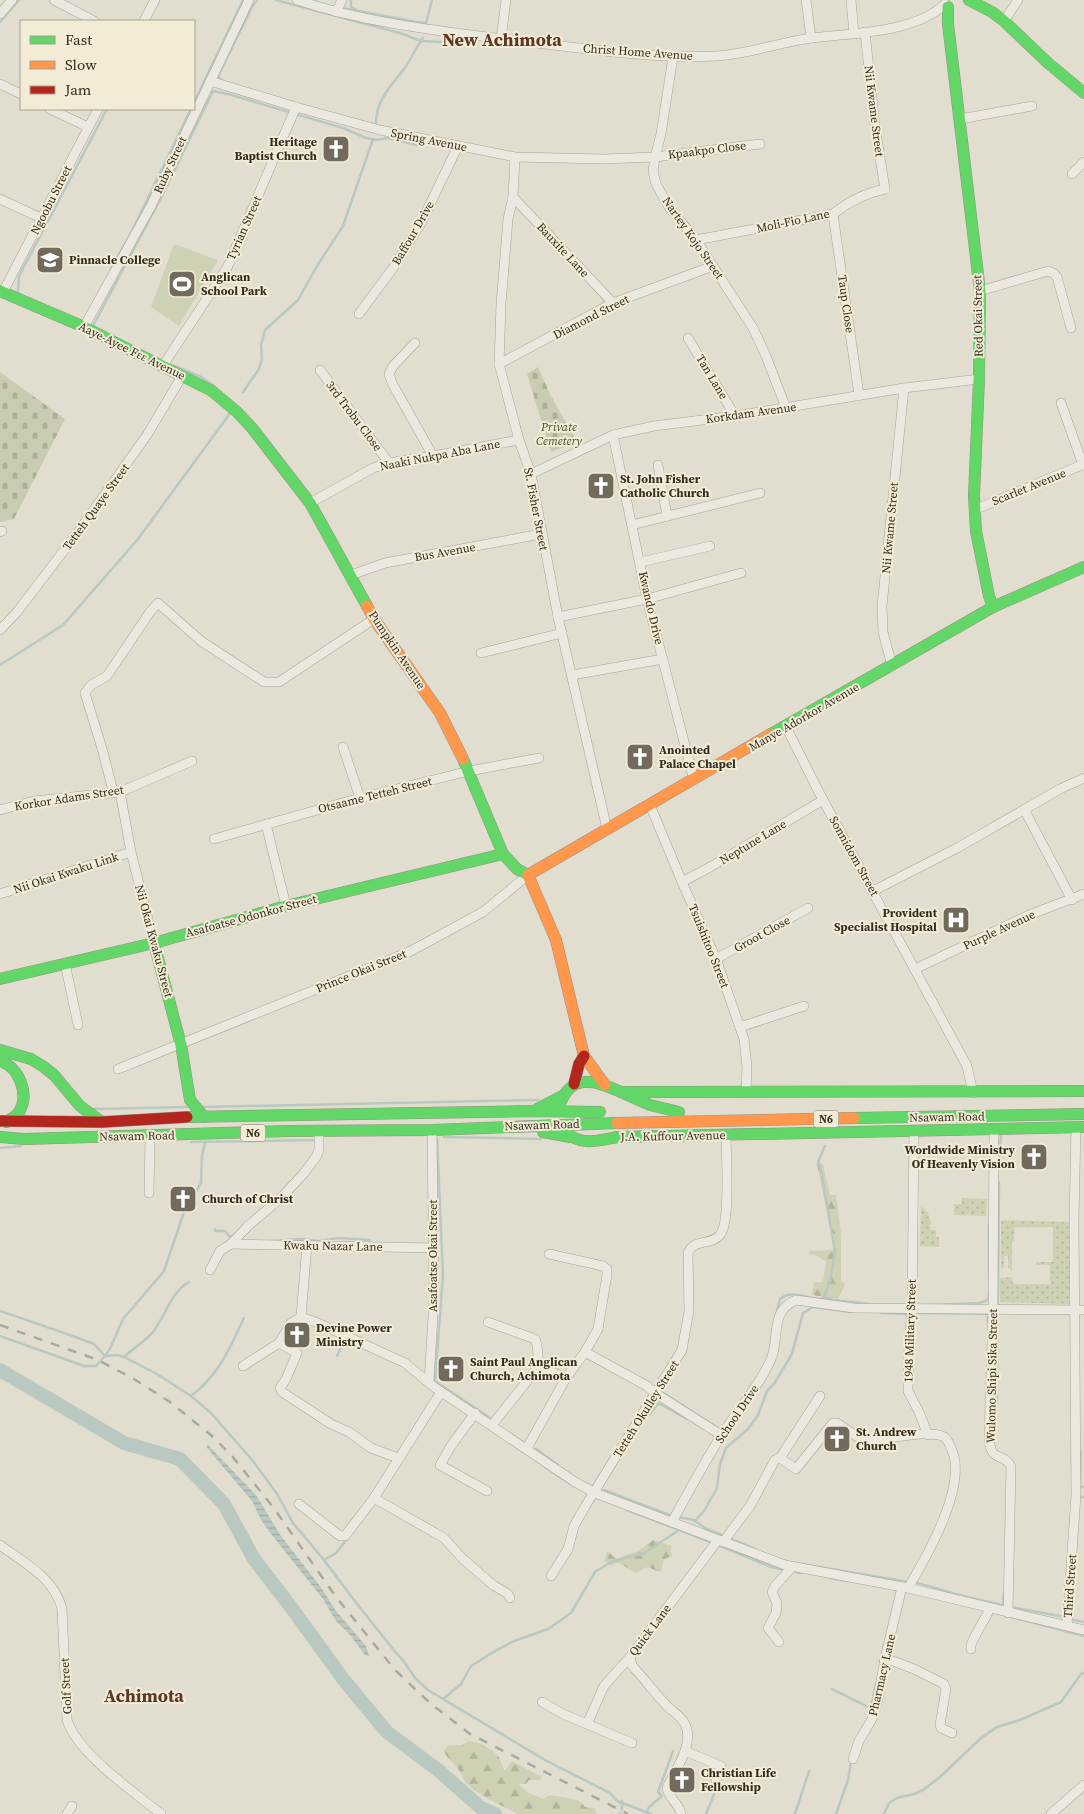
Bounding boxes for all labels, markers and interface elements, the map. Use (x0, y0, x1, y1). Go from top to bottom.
legend (20, 20, 195, 110)
district label: New Achimota (442, 27, 562, 52)
text: Fast (65, 29, 92, 50)
street label: Christ Home Avenue (582, 40, 694, 64)
text: Slow (65, 54, 97, 75)
street label: Nii Kwame Street (860, 64, 888, 158)
text: Jam (64, 79, 92, 100)
street label: Spring Avenue (390, 125, 468, 155)
street label: Ruby Street (150, 134, 190, 196)
place label: Heritage Baptist Church (235, 134, 318, 164)
church icon: Heritage Baptist Church (321, 134, 351, 164)
street label: Kpaakpo Close (667, 137, 747, 163)
street label: Ngoobu Street (27, 163, 75, 237)
street label: Tyrian Street (223, 193, 265, 263)
street label: Nartey Kojo Street (659, 194, 727, 282)
street label: Baffour Drive (388, 198, 438, 268)
street label: Moli-Fio Lane (755, 205, 831, 237)
street label: Bauxite Lane (533, 219, 593, 281)
school or university icon: Pinnacle College (35, 245, 65, 275)
place label: Pinnacle College (69, 252, 161, 268)
sports icon: Anglican School Park (167, 269, 197, 299)
place label: Anglican School Park (201, 269, 268, 299)
street label: Taup Close (834, 274, 858, 334)
street label: Red Okai Street (969, 275, 987, 357)
street label: Diamond Street (550, 291, 632, 343)
street label: Aaye-Ayee Fɛɛ Avenue (76, 318, 188, 384)
street label: Tan Lane (692, 352, 732, 402)
street label: 3rd Trobu Close (322, 378, 386, 454)
street label: Korkdam Avenue (705, 399, 797, 427)
park label: Private Cemetery (536, 419, 582, 449)
street label: Naaki Nukpa Aba Lane (379, 435, 501, 475)
street label: Tetteh Quaye Street (59, 460, 133, 554)
street label: Scarlet Avenue (989, 465, 1069, 509)
street label: St. Fisher Street (520, 466, 552, 552)
church icon: St. John Fisher Catholic Church (586, 471, 616, 501)
place label: St. John Fisher Catholic Church (620, 471, 710, 501)
street label: Nii Kwame Street (878, 481, 902, 574)
street label: Bus Avenue (413, 539, 477, 565)
street label: Kwando Drive (635, 570, 667, 646)
street label: Pumpkin Avenue (365, 608, 429, 692)
street label: Manye Adorkor Avenue (746, 679, 862, 755)
church icon: Anointed Palace Chapel (625, 742, 655, 772)
place label: Anointed Palace Chapel (659, 742, 736, 772)
street label: Otsaame Tetteh Street (316, 773, 434, 817)
street label: Korkor Adams Street (13, 781, 125, 815)
street label: Sonnidom Street (825, 813, 883, 899)
street label: Neptune Lane (717, 816, 789, 868)
street label: Nii Okai Kwaku Link (11, 848, 121, 898)
street label: Nii Okai Kwaku Street (131, 883, 177, 999)
street label: Asafoatse Odonkor Street (184, 891, 318, 941)
street label: Tsuishitoo Street (685, 902, 733, 990)
place label: Provident Specialist Hospital (834, 905, 938, 935)
hospital icon: Provident Specialist Hospital (941, 905, 971, 935)
street label: Purple Avenue (960, 906, 1038, 954)
street label: Groot Close (731, 912, 793, 956)
street label: Prince Okai Street (313, 946, 409, 996)
street label: Nsawam Road (909, 1108, 985, 1126)
road number: N6 (814, 1110, 838, 1128)
street label: Nsawam Road (504, 1116, 580, 1134)
road number: N6 (240, 1124, 266, 1142)
street label: Nsawam Road (99, 1127, 175, 1145)
street label: J.A. Kuffour Avenue (619, 1127, 726, 1145)
place label: Worldwide Ministry Of Heavenly Vision (904, 1142, 1016, 1172)
church icon: Worldwide Ministry Of Heavenly Vision (1019, 1142, 1049, 1172)
church icon: Church of Christ (168, 1184, 198, 1214)
place label: Church of Christ (202, 1191, 294, 1207)
street label: Asafoatse Okai Street (425, 1200, 441, 1312)
street label: Kwaku Nazar Lane (283, 1237, 383, 1255)
street label: 1948 Military Street (900, 1279, 920, 1383)
street label: Wulomo Shipi Sika Street (983, 1308, 1001, 1443)
church icon: Devine Power Ministry (282, 1320, 312, 1350)
place label: Devine Power Ministry (316, 1320, 392, 1350)
church icon: Saint Paul Anglican Church, Achimota (436, 1354, 466, 1384)
place label: Saint Paul Anglican Church, Achimota (470, 1354, 578, 1384)
street label: Tetteh Okulley Street (610, 1357, 682, 1461)
street label: School Drive (712, 1382, 762, 1446)
church icon: St. Andrew Church (822, 1424, 852, 1454)
place label: St. Andrew Church (856, 1424, 917, 1454)
street label: Third Street (1060, 1554, 1080, 1618)
street label: Quick Lane (625, 1601, 675, 1659)
street label: Pharmacy Lane (865, 1632, 899, 1718)
street label: Golf Street (57, 1657, 75, 1715)
district label: Achimota (104, 1683, 184, 1708)
church icon: Christian Life Fellowship (667, 1765, 697, 1795)
place label: Christian Life Fellowship (701, 1765, 776, 1795)

